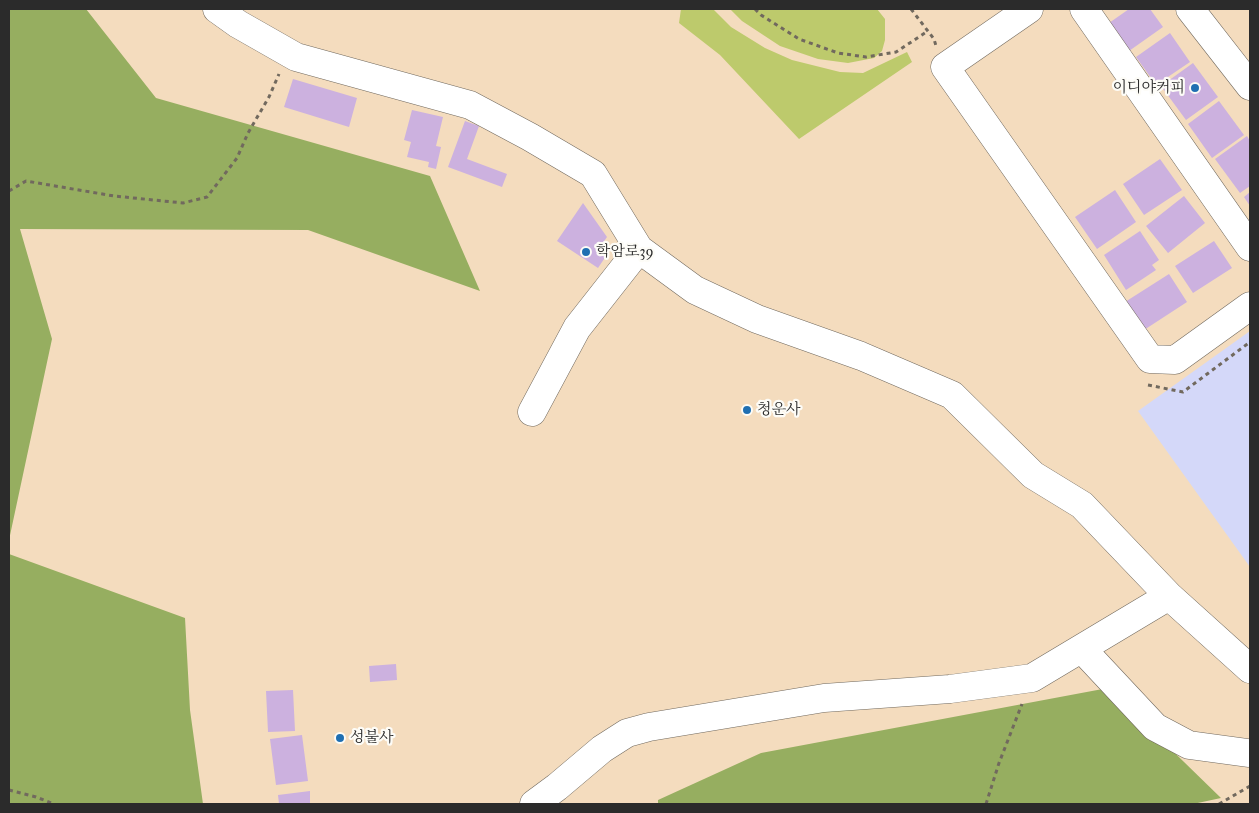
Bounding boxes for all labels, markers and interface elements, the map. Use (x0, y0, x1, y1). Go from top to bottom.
place label: 이디야커피 (1113, 79, 1185, 97)
marker: 이디야커피 (1189, 82, 1201, 94)
place label: 학암로39 (596, 243, 654, 261)
marker: 학암로39 (580, 246, 592, 258)
place label: 청운사 (757, 401, 800, 419)
marker: 청운사 (741, 404, 753, 416)
place label: 성불사 (350, 729, 393, 747)
marker: 성불사 (334, 732, 346, 744)

